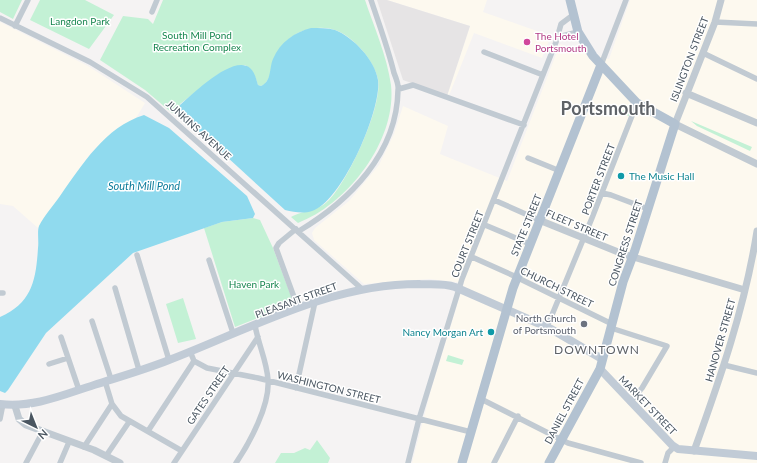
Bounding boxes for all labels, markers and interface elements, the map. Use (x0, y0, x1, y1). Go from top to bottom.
park label: Langdon Park (50, 15, 111, 27)
street label: ISLINGTON STREET (667, 15, 711, 103)
park label: South Mill Pond Recreation Complex (153, 29, 241, 53)
place label: The Hotel Portsmouth (535, 30, 587, 54)
marker: The Hotel Portsmouth (522, 37, 532, 47)
district label: Portsmouth (561, 97, 655, 119)
street label: JUNKINS AVENUE (164, 98, 234, 163)
street label: PORTER STREET (579, 141, 617, 216)
place label: The Music Hall (629, 170, 694, 182)
marker: The Music Hall (616, 171, 626, 181)
water label: South Mill Pond (108, 179, 180, 192)
street label: STATE STREET (508, 192, 544, 258)
street label: CONGRESS STREET (605, 198, 645, 288)
street label: FLEET STREET (544, 207, 610, 243)
street label: COURT STREET (448, 209, 486, 279)
street label: CHURCH STREET (519, 264, 596, 310)
park label: Haven Park (229, 278, 280, 290)
street label: PLEASANT STREET (253, 280, 339, 320)
street label: HANOVER STREET (702, 297, 738, 383)
place label: North Church of Portsmouth (513, 312, 576, 336)
marker: North Church of Portsmouth (579, 319, 589, 329)
place label: Nancy Morgan Art (402, 326, 483, 338)
marker: Nancy Morgan Art (486, 327, 496, 337)
district label: DOWNTOWN (554, 342, 640, 357)
street label: GATES STREET (184, 363, 232, 427)
street label: WASHINGTON STREET (276, 368, 382, 406)
street label: MARKET STREET (617, 373, 679, 437)
street label: DANIEL STREET (542, 376, 586, 446)
north arrow (16, 407, 56, 447)
text: N (36, 427, 51, 442)

